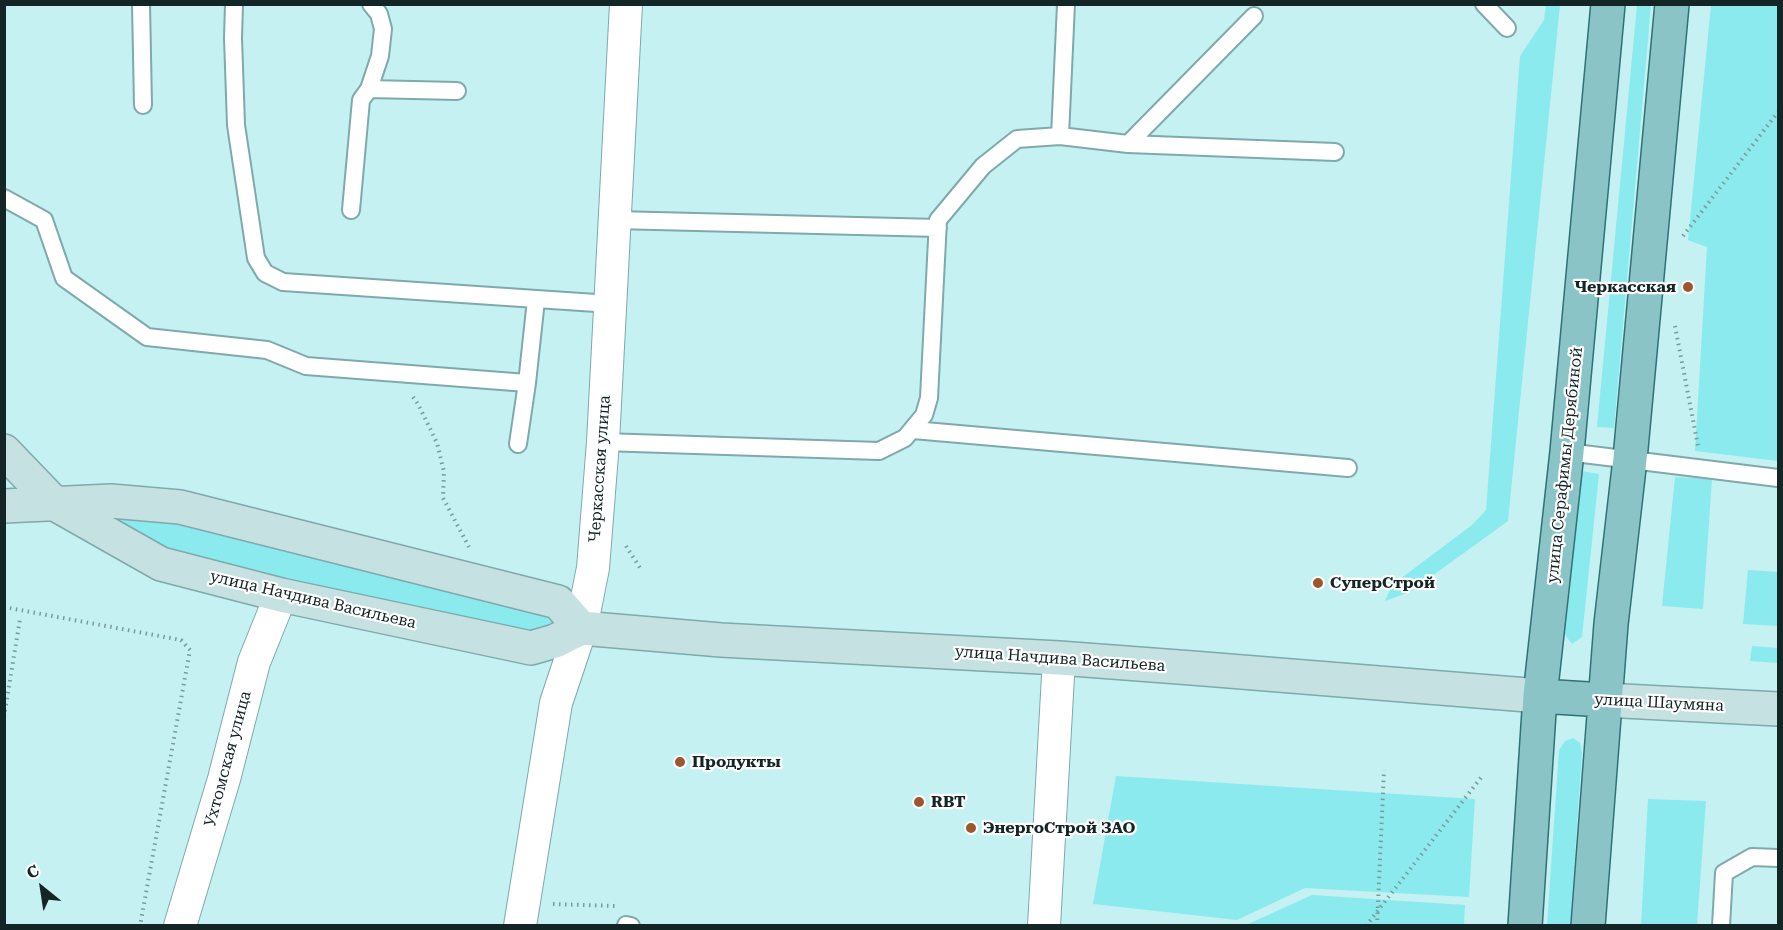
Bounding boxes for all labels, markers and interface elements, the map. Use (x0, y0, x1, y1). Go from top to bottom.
place label: Черкасская (1574, 277, 1676, 297)
marker: Черкасская (1681, 280, 1695, 294)
street label: улица Серафимы Дерябиной (1543, 346, 1587, 584)
street label: Черкасская улица (585, 395, 615, 543)
street label: улица Начдива Васильева (208, 567, 418, 633)
place label: СуперСтрой (1330, 573, 1435, 593)
marker: СуперСтрой (1311, 576, 1325, 590)
street label: улица Начдива Васильева (954, 642, 1166, 676)
street label: Ухтомская улица (201, 689, 255, 829)
street label: улица Шаумяна (1594, 690, 1724, 716)
place label: Продукты (692, 752, 781, 772)
marker: Продукты (673, 755, 687, 769)
place label: RBT (931, 792, 966, 812)
marker: RBT (912, 795, 926, 809)
place label: ЭнергоСтрой ЗАО (983, 818, 1135, 838)
marker: ЭнергоСтрой ЗАО (964, 821, 978, 835)
north arrow (12, 858, 72, 918)
text: С (23, 861, 42, 883)

